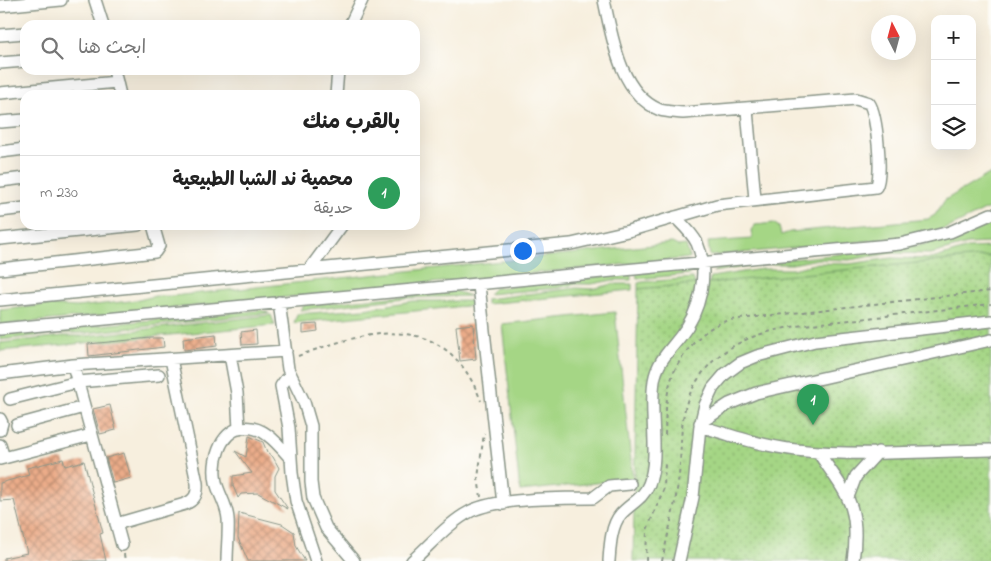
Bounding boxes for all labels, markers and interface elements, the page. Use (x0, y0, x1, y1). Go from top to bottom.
north arrow (871, 15, 916, 60)
map controls (931, 15, 976, 150)
button: + (931, 15, 976, 60)
search box (20, 20, 420, 75)
icon: search (38, 34, 66, 62)
text: ابحث هنا (78, 35, 146, 62)
button: − (931, 60, 976, 105)
button: layers (931, 105, 976, 150)
text: بالقرب منك (303, 108, 400, 138)
text: محمية ند الشبا الطبيعية (172, 167, 353, 194)
text: 230 m (40, 181, 78, 205)
text: 1 (381, 181, 387, 205)
text: حديقة (314, 197, 353, 221)
your location (510, 238, 536, 264)
pin: 1 (797, 384, 829, 425)

